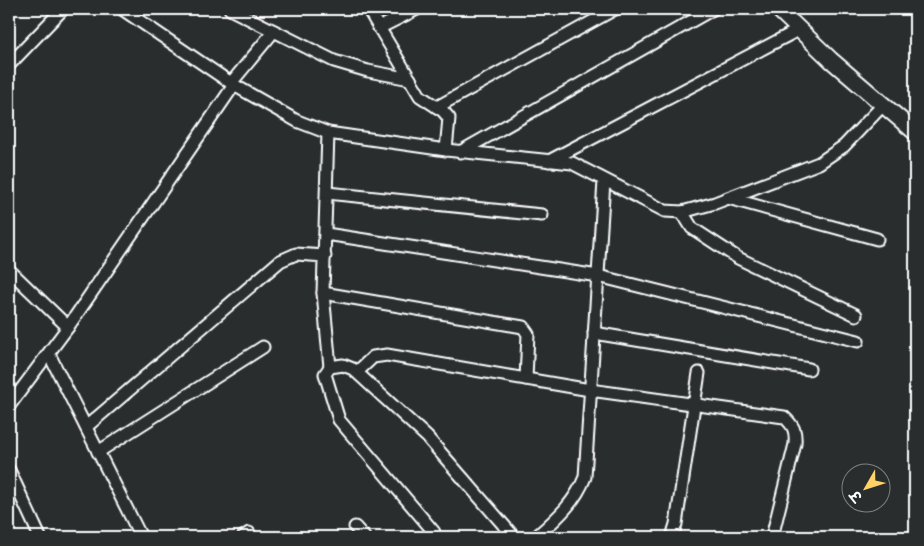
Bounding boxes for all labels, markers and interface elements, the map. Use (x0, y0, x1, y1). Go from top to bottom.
north arrow (842, 464, 892, 514)
text: उ (844, 486, 867, 508)

